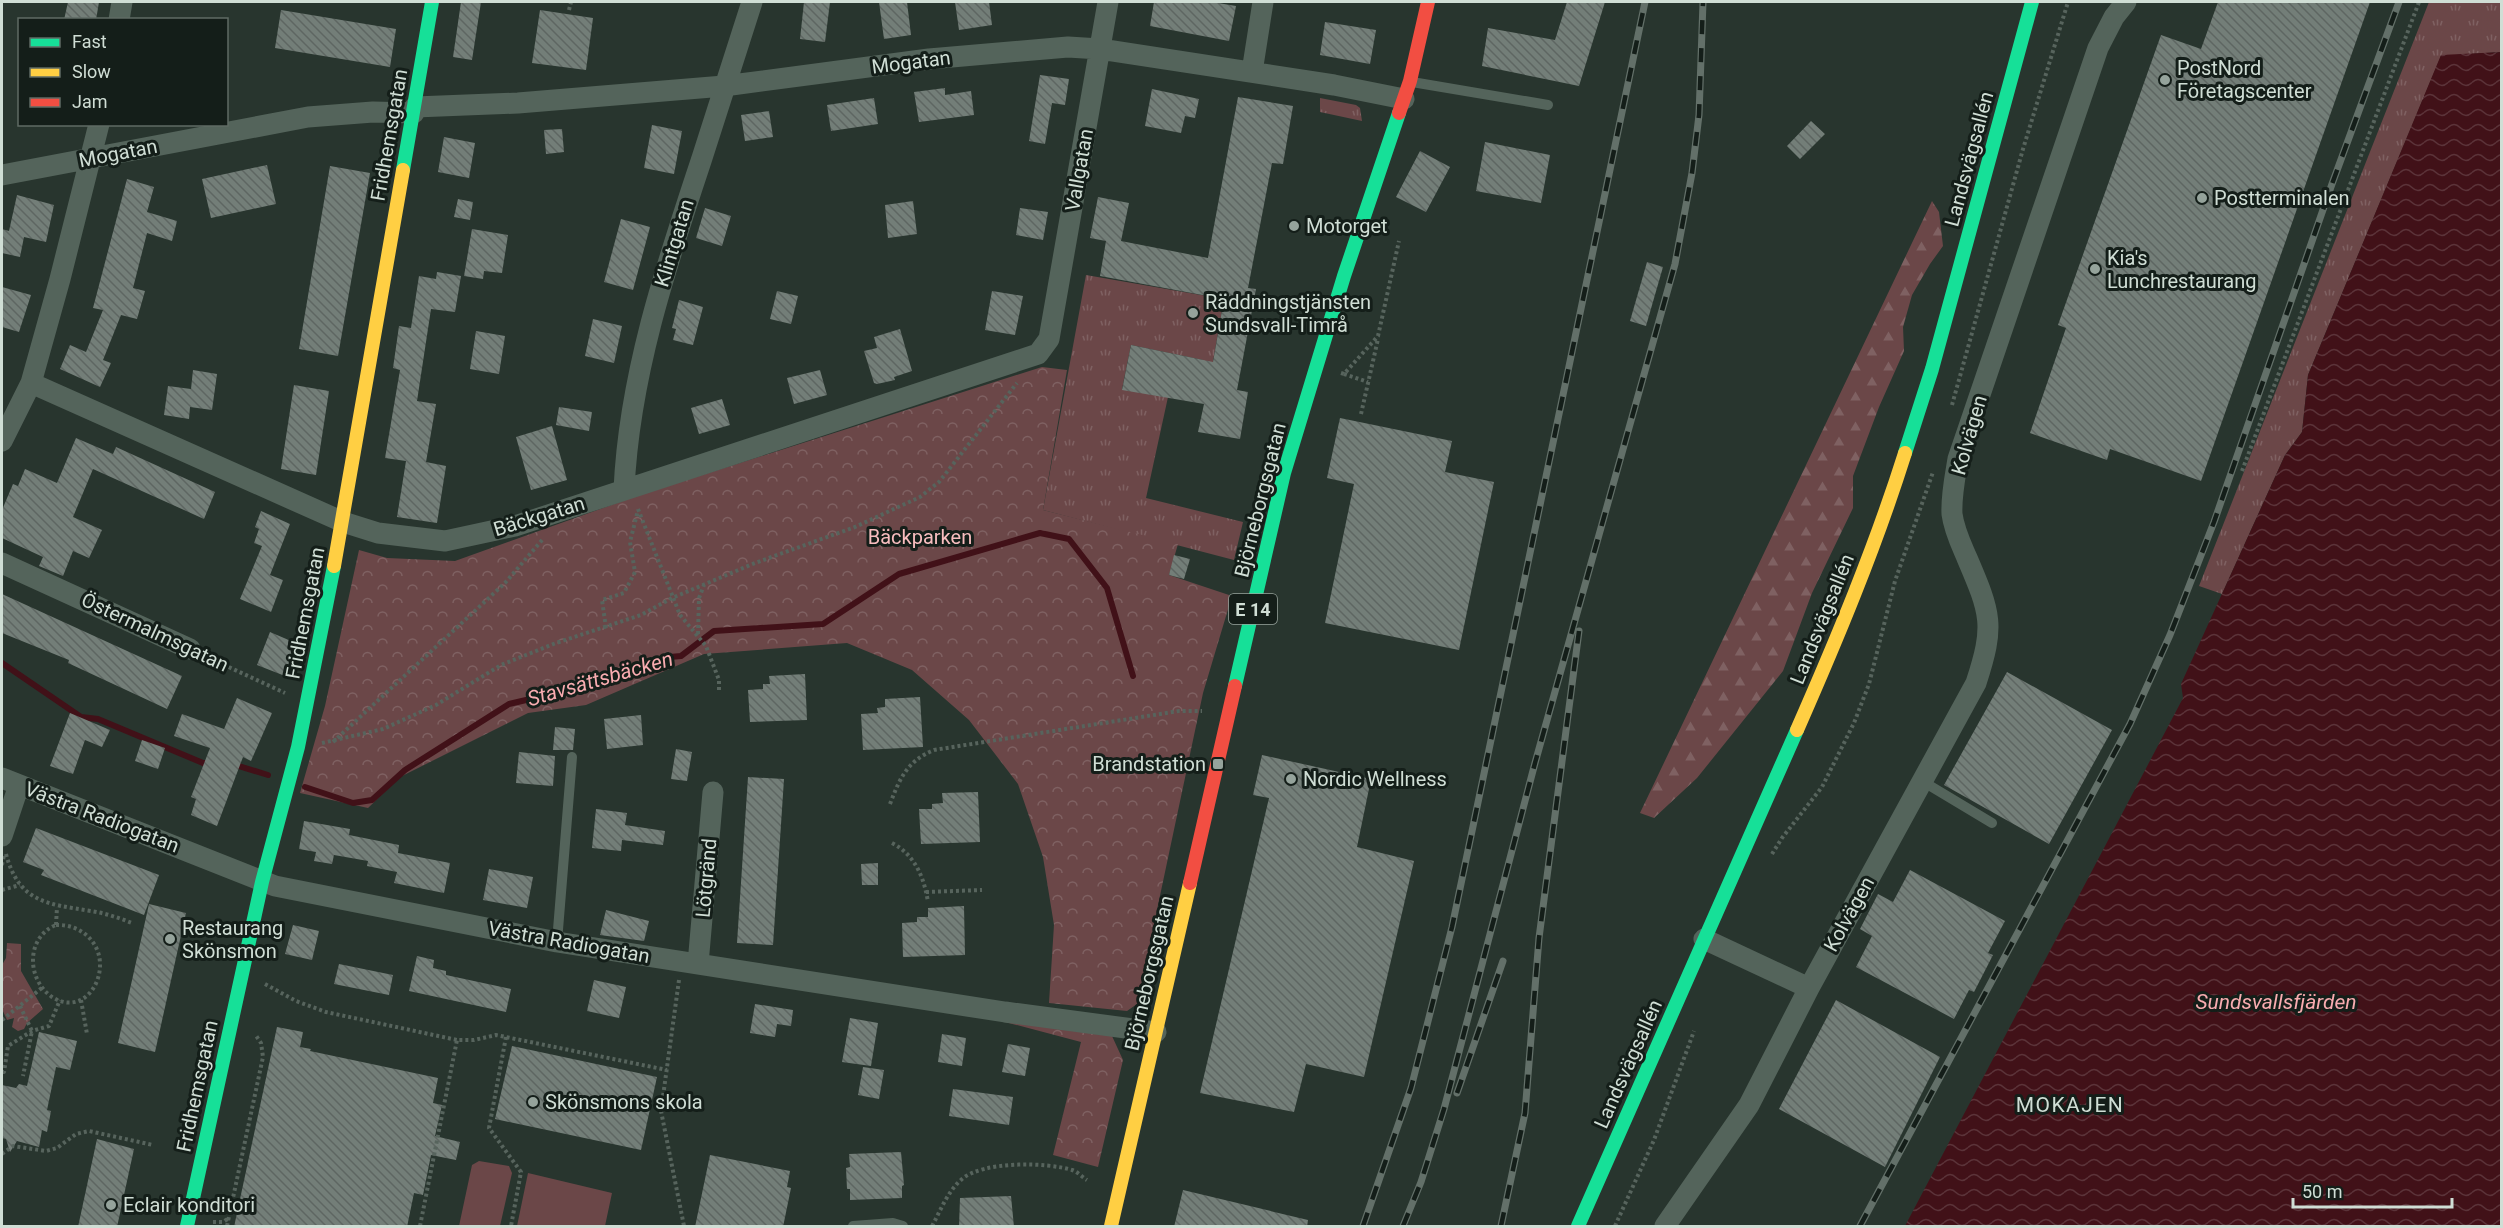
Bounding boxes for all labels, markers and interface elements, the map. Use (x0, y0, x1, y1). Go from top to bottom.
legend (18, 18, 228, 126)
text: Fast (72, 31, 107, 52)
street label: Mogatan (870, 45, 952, 79)
place label: PostNord Företagscenter (2177, 56, 2312, 103)
text: Slow (72, 61, 111, 82)
street label: Fridhemsgatan (366, 67, 412, 203)
marker: PostNord Företagscenter (2158, 73, 2172, 87)
street label: Landsvägsallén (1939, 89, 1999, 229)
text: Jam (72, 91, 108, 112)
street label: Vallgatan (1060, 127, 1098, 213)
street label: Mogatan (77, 134, 159, 172)
place label: Postterminalen (2214, 186, 2350, 210)
marker: Postterminalen (2195, 191, 2209, 205)
street label: Klintgatan (649, 196, 699, 290)
place label: Motorget (1306, 214, 1388, 238)
marker: Motorget (1287, 219, 1301, 233)
place label: Kia's Lunchrestaurang (2107, 246, 2256, 293)
marker: Kia's Lunchrestaurang (2088, 262, 2102, 276)
place label: Räddningstjänsten Sundsvall-Timrå (1205, 290, 1371, 337)
marker: Räddningstjänsten Sundsvall-Timrå (1186, 306, 1200, 320)
street label: Kolvägen (1946, 392, 1992, 478)
street label: Björneborgsgatan (1229, 420, 1291, 580)
street label: Bäckgatan (490, 491, 588, 541)
park label: Bäckparken (868, 525, 972, 549)
street label: Fridhemsgatan (280, 545, 330, 681)
street label: Landsvägsallén (1785, 550, 1859, 688)
street label: Östermalmsgatan (78, 587, 232, 677)
road number: E 14 (1229, 594, 1277, 624)
water label: Stavsättsbäcken (524, 647, 676, 711)
place label: Brandstation (1092, 752, 1206, 776)
marker: Brandstation (1211, 757, 1225, 771)
place label: Nordic Wellness (1303, 767, 1447, 791)
marker: Nordic Wellness (1284, 772, 1298, 786)
street label: Västra Radiogatan (21, 776, 183, 858)
street label: Lötgränd (691, 837, 721, 919)
street label: Kolvägen (1819, 872, 1879, 956)
street label: Björneborgsgatan (1119, 893, 1179, 1053)
place label: Restaurang Skönsmon (182, 916, 283, 963)
street label: Västra Radiogatan (486, 916, 652, 968)
marker: Restaurang Skönsmon (163, 932, 177, 946)
water label: Sundsvallsfjärden (2195, 990, 2357, 1014)
street label: Landsvägsallén (1589, 996, 1667, 1132)
street label: Fridhemsgatan (171, 1018, 223, 1154)
place label: Skönsmons skola (545, 1090, 703, 1114)
district label: MOKAJEN (2016, 1093, 2124, 1117)
marker: Skönsmons skola (526, 1095, 540, 1109)
scale bar (2293, 1171, 2452, 1209)
text: 50 m (2302, 1181, 2342, 1202)
place label: Eclair konditori (123, 1193, 255, 1217)
marker: Eclair konditori (104, 1198, 118, 1212)

